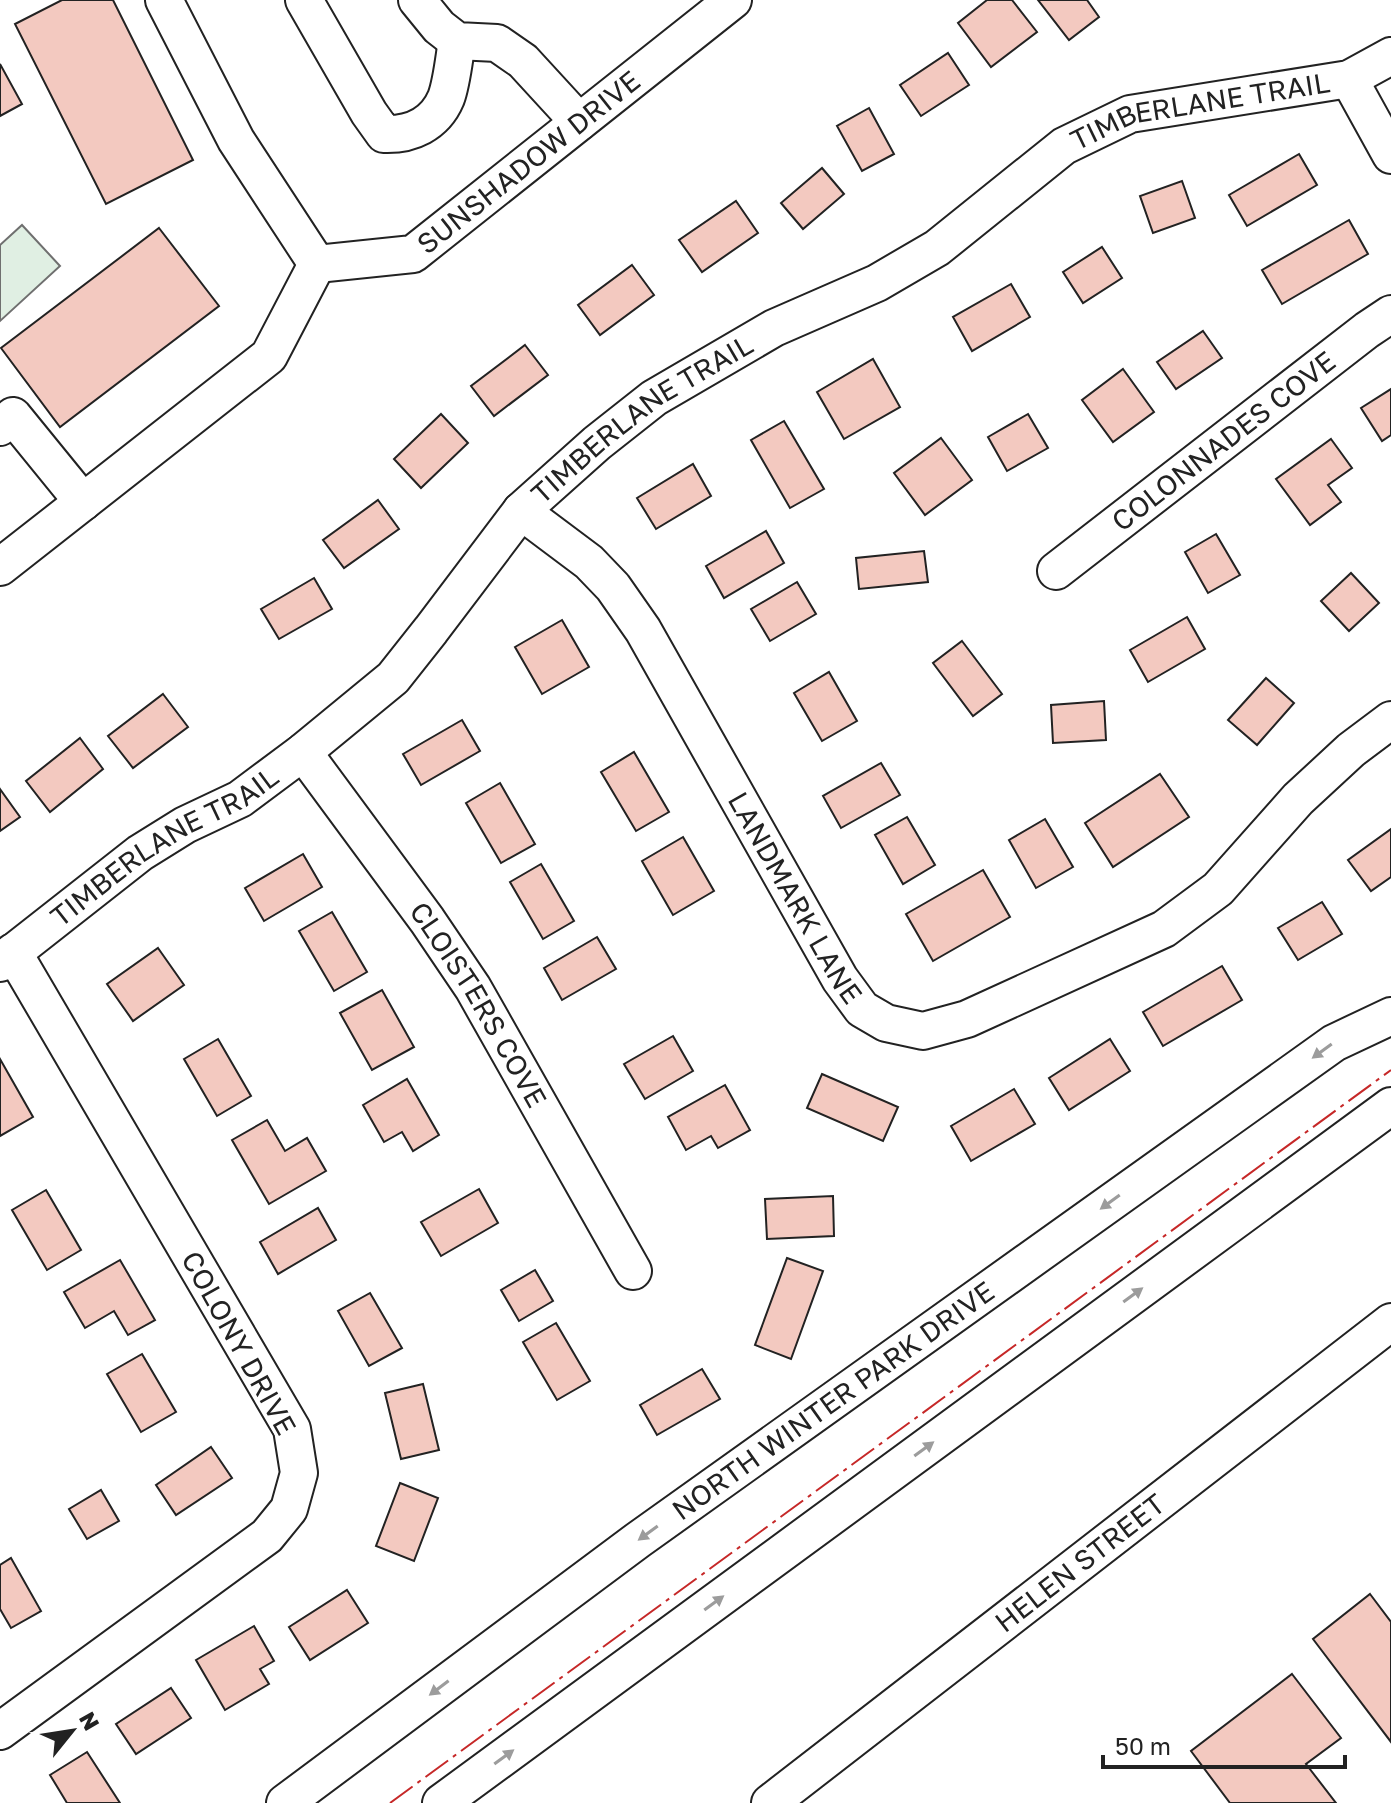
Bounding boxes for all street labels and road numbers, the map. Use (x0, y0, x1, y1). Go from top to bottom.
street label: SUNSHADOW DRIVE (410, 64, 646, 260)
street label: TIMBERLANE TRAIL (1065, 65, 1332, 156)
street label: TIMBERLANE TRAIL (524, 327, 758, 510)
street label: COLONNADES COVE (1105, 344, 1341, 538)
street label: TIMBERLANE TRAIL (44, 760, 284, 933)
street label: LANDMARK LANE (722, 786, 869, 1010)
street label: CLOISTERS COVE (403, 895, 554, 1113)
street label: COLONY DRIVE (175, 1245, 304, 1440)
street label: NORTH WINTER PARK DRIVE (666, 1274, 1000, 1526)
street label: HELEN STREET (988, 1487, 1171, 1639)

